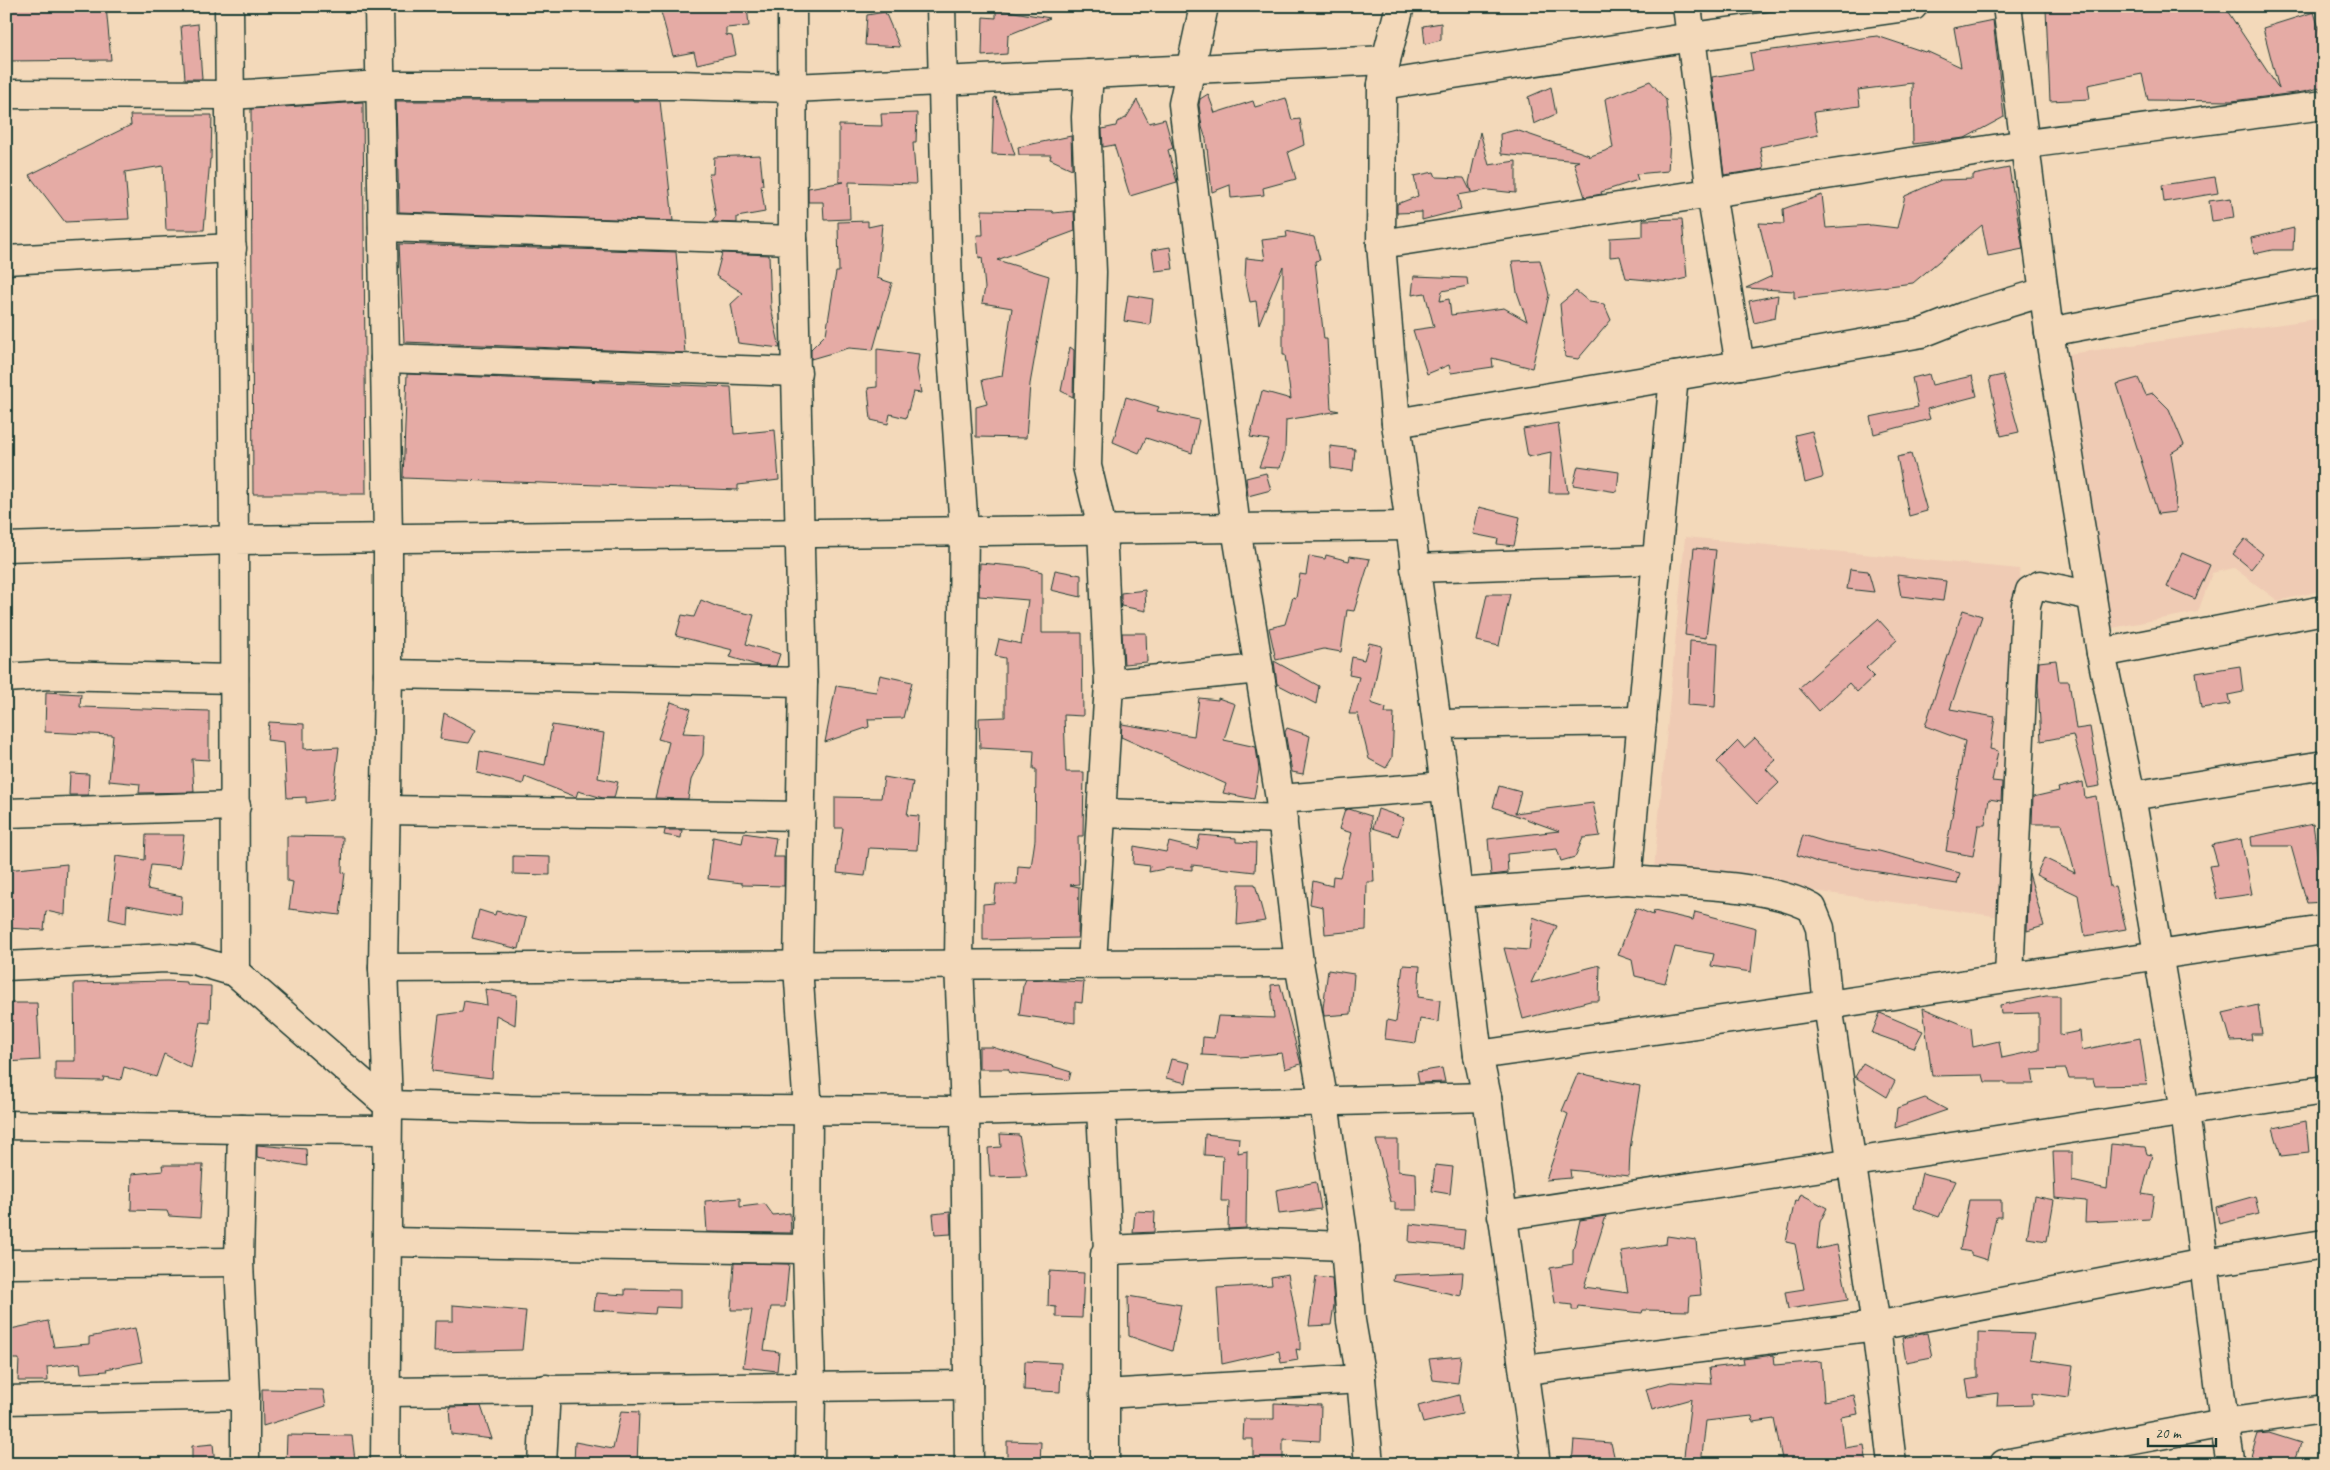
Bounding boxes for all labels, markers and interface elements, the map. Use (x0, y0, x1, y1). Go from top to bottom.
scale bar (2148, 1415, 2215, 1447)
text: 20 m (2155, 1424, 2182, 1443)

